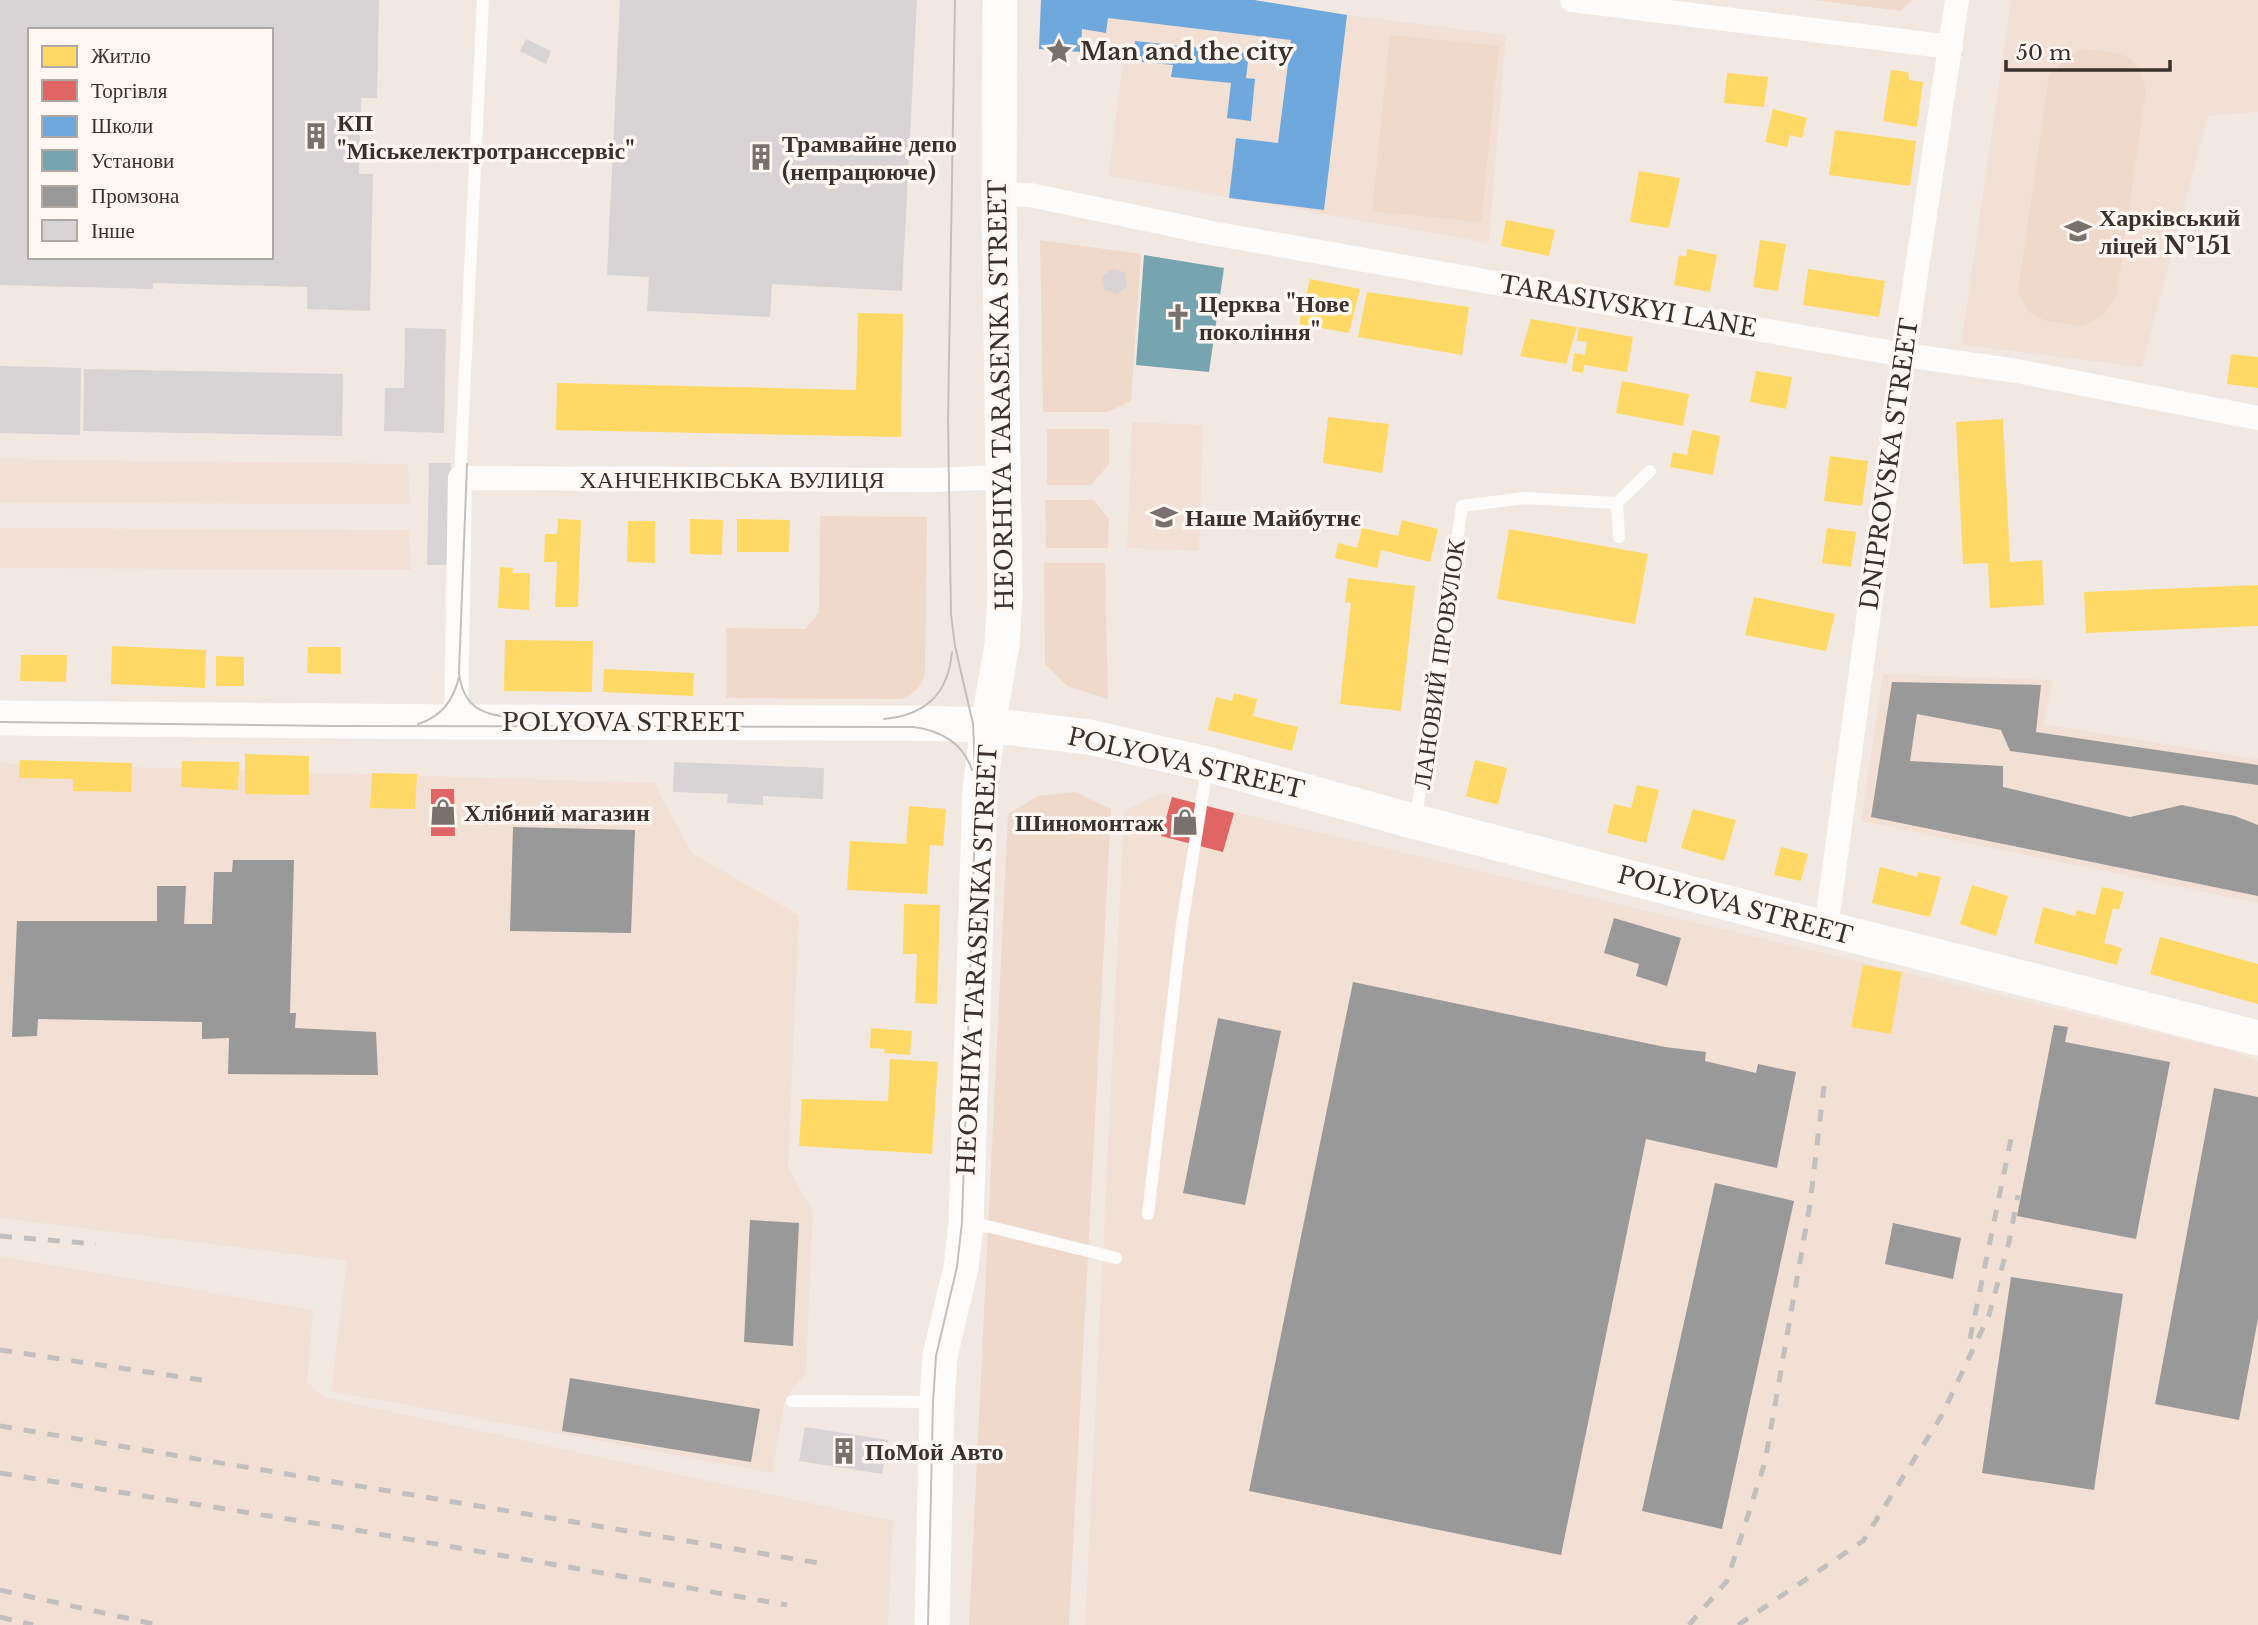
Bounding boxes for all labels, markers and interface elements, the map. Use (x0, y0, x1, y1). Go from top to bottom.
legend (28, 28, 273, 259)
scale bar (2006, 28, 2170, 72)
place icon: Man and the city (1044, 36, 1074, 66)
place label: Man and the city (1080, 37, 1293, 66)
text: 50 m (2016, 40, 2072, 66)
text: Житло (91, 43, 151, 69)
text: Торгівля (91, 78, 168, 104)
place label: КП "Міськелектротранссервіс" (337, 108, 635, 165)
text: Школи (91, 113, 153, 139)
building icon: КП "Міськелектротранссервіс" (301, 121, 331, 151)
place label: Трамвайне депо (непрацююче) (782, 129, 957, 186)
building icon: Трамвайне депо (непрацююче) (746, 142, 776, 172)
text: Установи (91, 148, 174, 174)
street label: HEORHIYA TARASENKA STREET (983, 179, 1019, 611)
text: Промзона (91, 183, 180, 209)
place label: Харківський ліцей №151 (2099, 203, 2240, 260)
school or university icon: Харківський ліцей №151 (2063, 216, 2093, 246)
text: Інше (91, 218, 135, 244)
street label: TARASIVSKYI LANE (1497, 269, 1759, 343)
place label: Церква "Нове покоління" (1199, 289, 1350, 346)
church icon: Церква "Нове покоління" (1163, 302, 1193, 332)
street label: DNIPROVSKA STREET (1854, 316, 1924, 612)
street label: ХАНЧЕНКІВСЬКА ВУЛИЦЯ (580, 465, 884, 494)
school or university icon: Наше Майбутнє (1149, 502, 1179, 532)
place label: Наше Майбутнє (1185, 503, 1361, 532)
street label: ЛАНОВИЙ ПРОВУЛОК (1407, 536, 1471, 791)
street label: POLYOVA STREET (502, 708, 744, 737)
street label: POLYOVA STREET (1065, 722, 1307, 804)
street label: HEORHIYA TARASENKA STREET (951, 744, 1003, 1176)
shop icon: Хлібний магазин (428, 797, 458, 827)
place label: Хлібний магазин (464, 798, 650, 827)
shop icon: Шиномонтаж (1170, 807, 1200, 837)
place label: Шиномонтаж (1015, 808, 1165, 837)
street label: POLYOVA STREET (1614, 860, 1856, 950)
building icon: ПоМой Авто (829, 1436, 859, 1466)
place label: ПоМой Авто (865, 1437, 1003, 1466)

